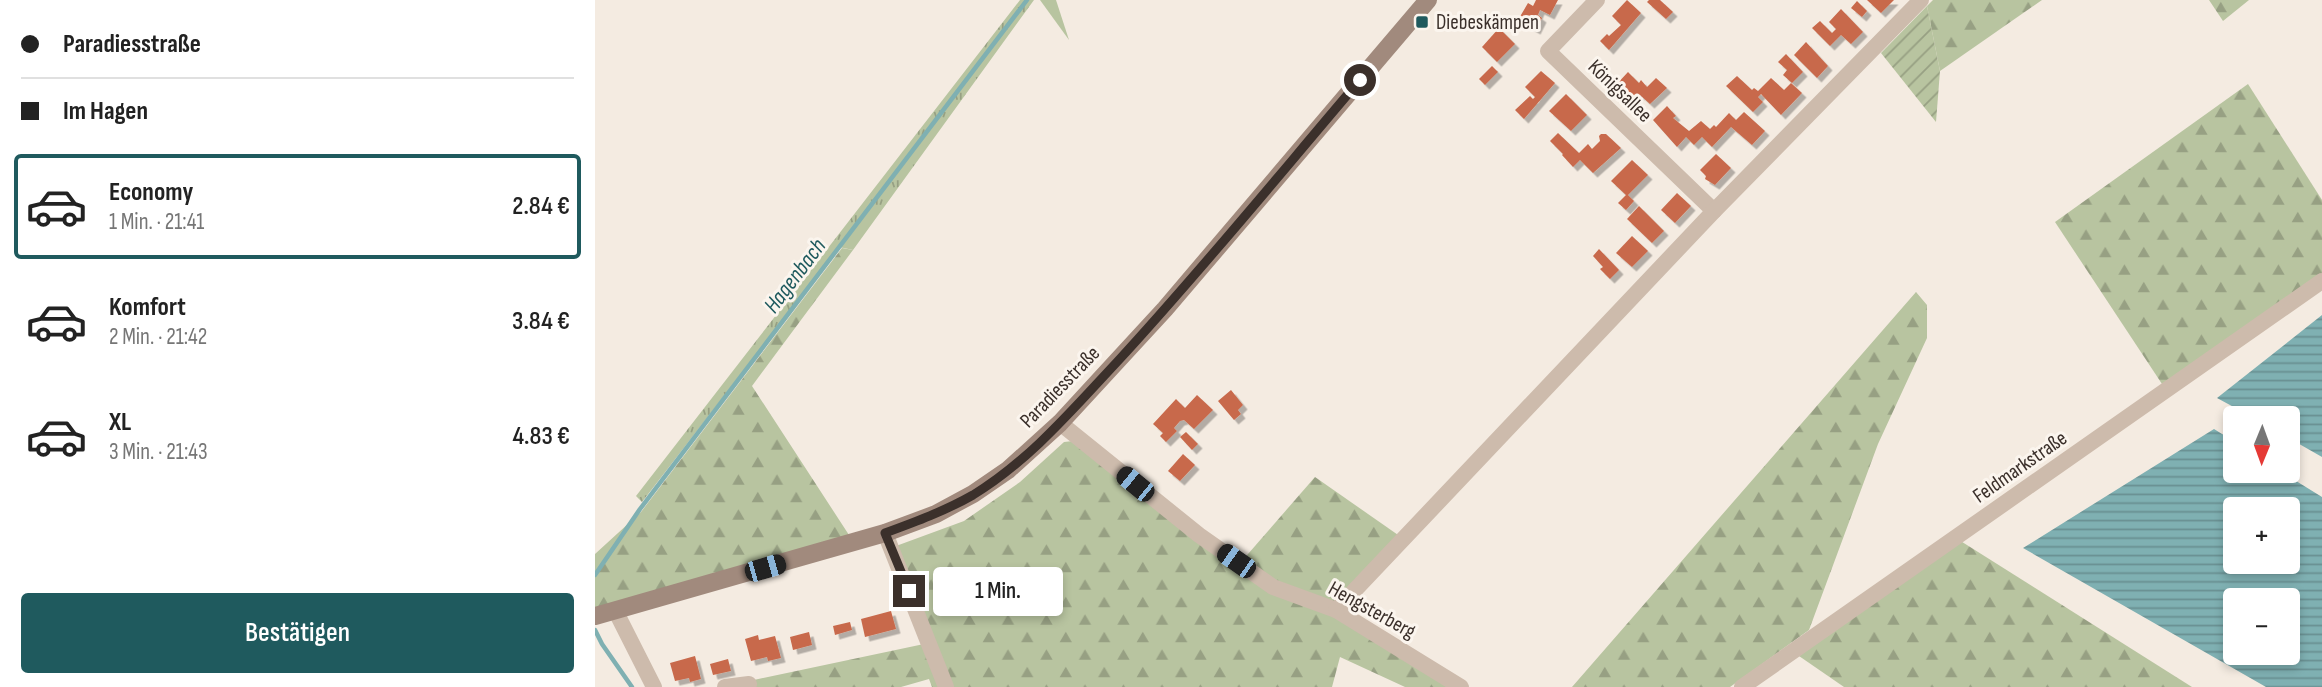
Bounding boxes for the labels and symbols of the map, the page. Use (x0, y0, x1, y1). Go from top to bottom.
place label: Diebeskämpen (1436, 10, 1539, 35)
marker: Diebeskämpen (1414, 14, 1430, 30)
street label: Königsallee (1583, 54, 1657, 128)
route start (1344, 64, 1376, 96)
water label: Hagenbach (758, 233, 832, 319)
street label: Paradiesstraße (1015, 341, 1105, 433)
north arrow (2223, 406, 2299, 483)
street label: Feldmarkstraße (1968, 425, 2072, 509)
car (1113, 463, 1158, 505)
car (1213, 540, 1260, 582)
car (742, 552, 789, 584)
callout: 1 Min. (933, 566, 1063, 616)
route end (893, 575, 925, 607)
street label: Hengsterberg (1324, 576, 1420, 644)

